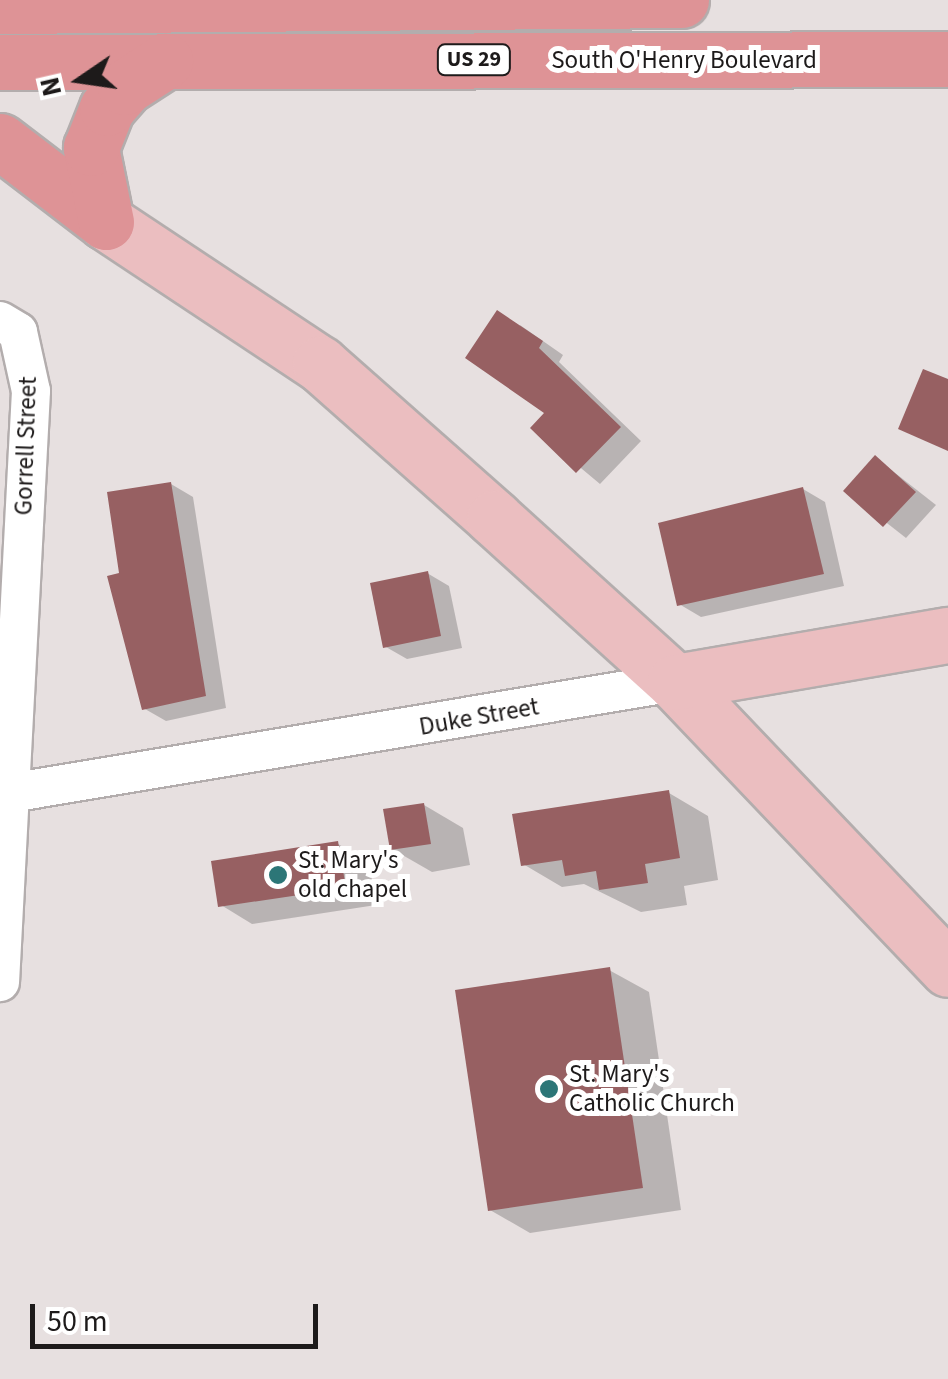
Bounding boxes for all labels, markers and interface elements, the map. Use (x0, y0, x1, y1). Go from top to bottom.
north arrow (30, 30, 130, 130)
road number: US 29 (436, 43, 512, 77)
street label: South O'Henry Boulevard (551, 45, 817, 75)
text: N (29, 73, 72, 100)
street label: Gorrell Street (9, 376, 43, 516)
street label: Duke Street (417, 692, 541, 742)
place label: St. Mary's old chapel (298, 846, 407, 905)
marker: St. Mary's old chapel (267, 864, 289, 886)
place label: St. Mary's Catholic Church (569, 1060, 735, 1119)
marker: St. Mary's Catholic Church (538, 1078, 560, 1100)
scale bar (35, 1284, 322, 1346)
text: 50 m (47, 1300, 108, 1343)

